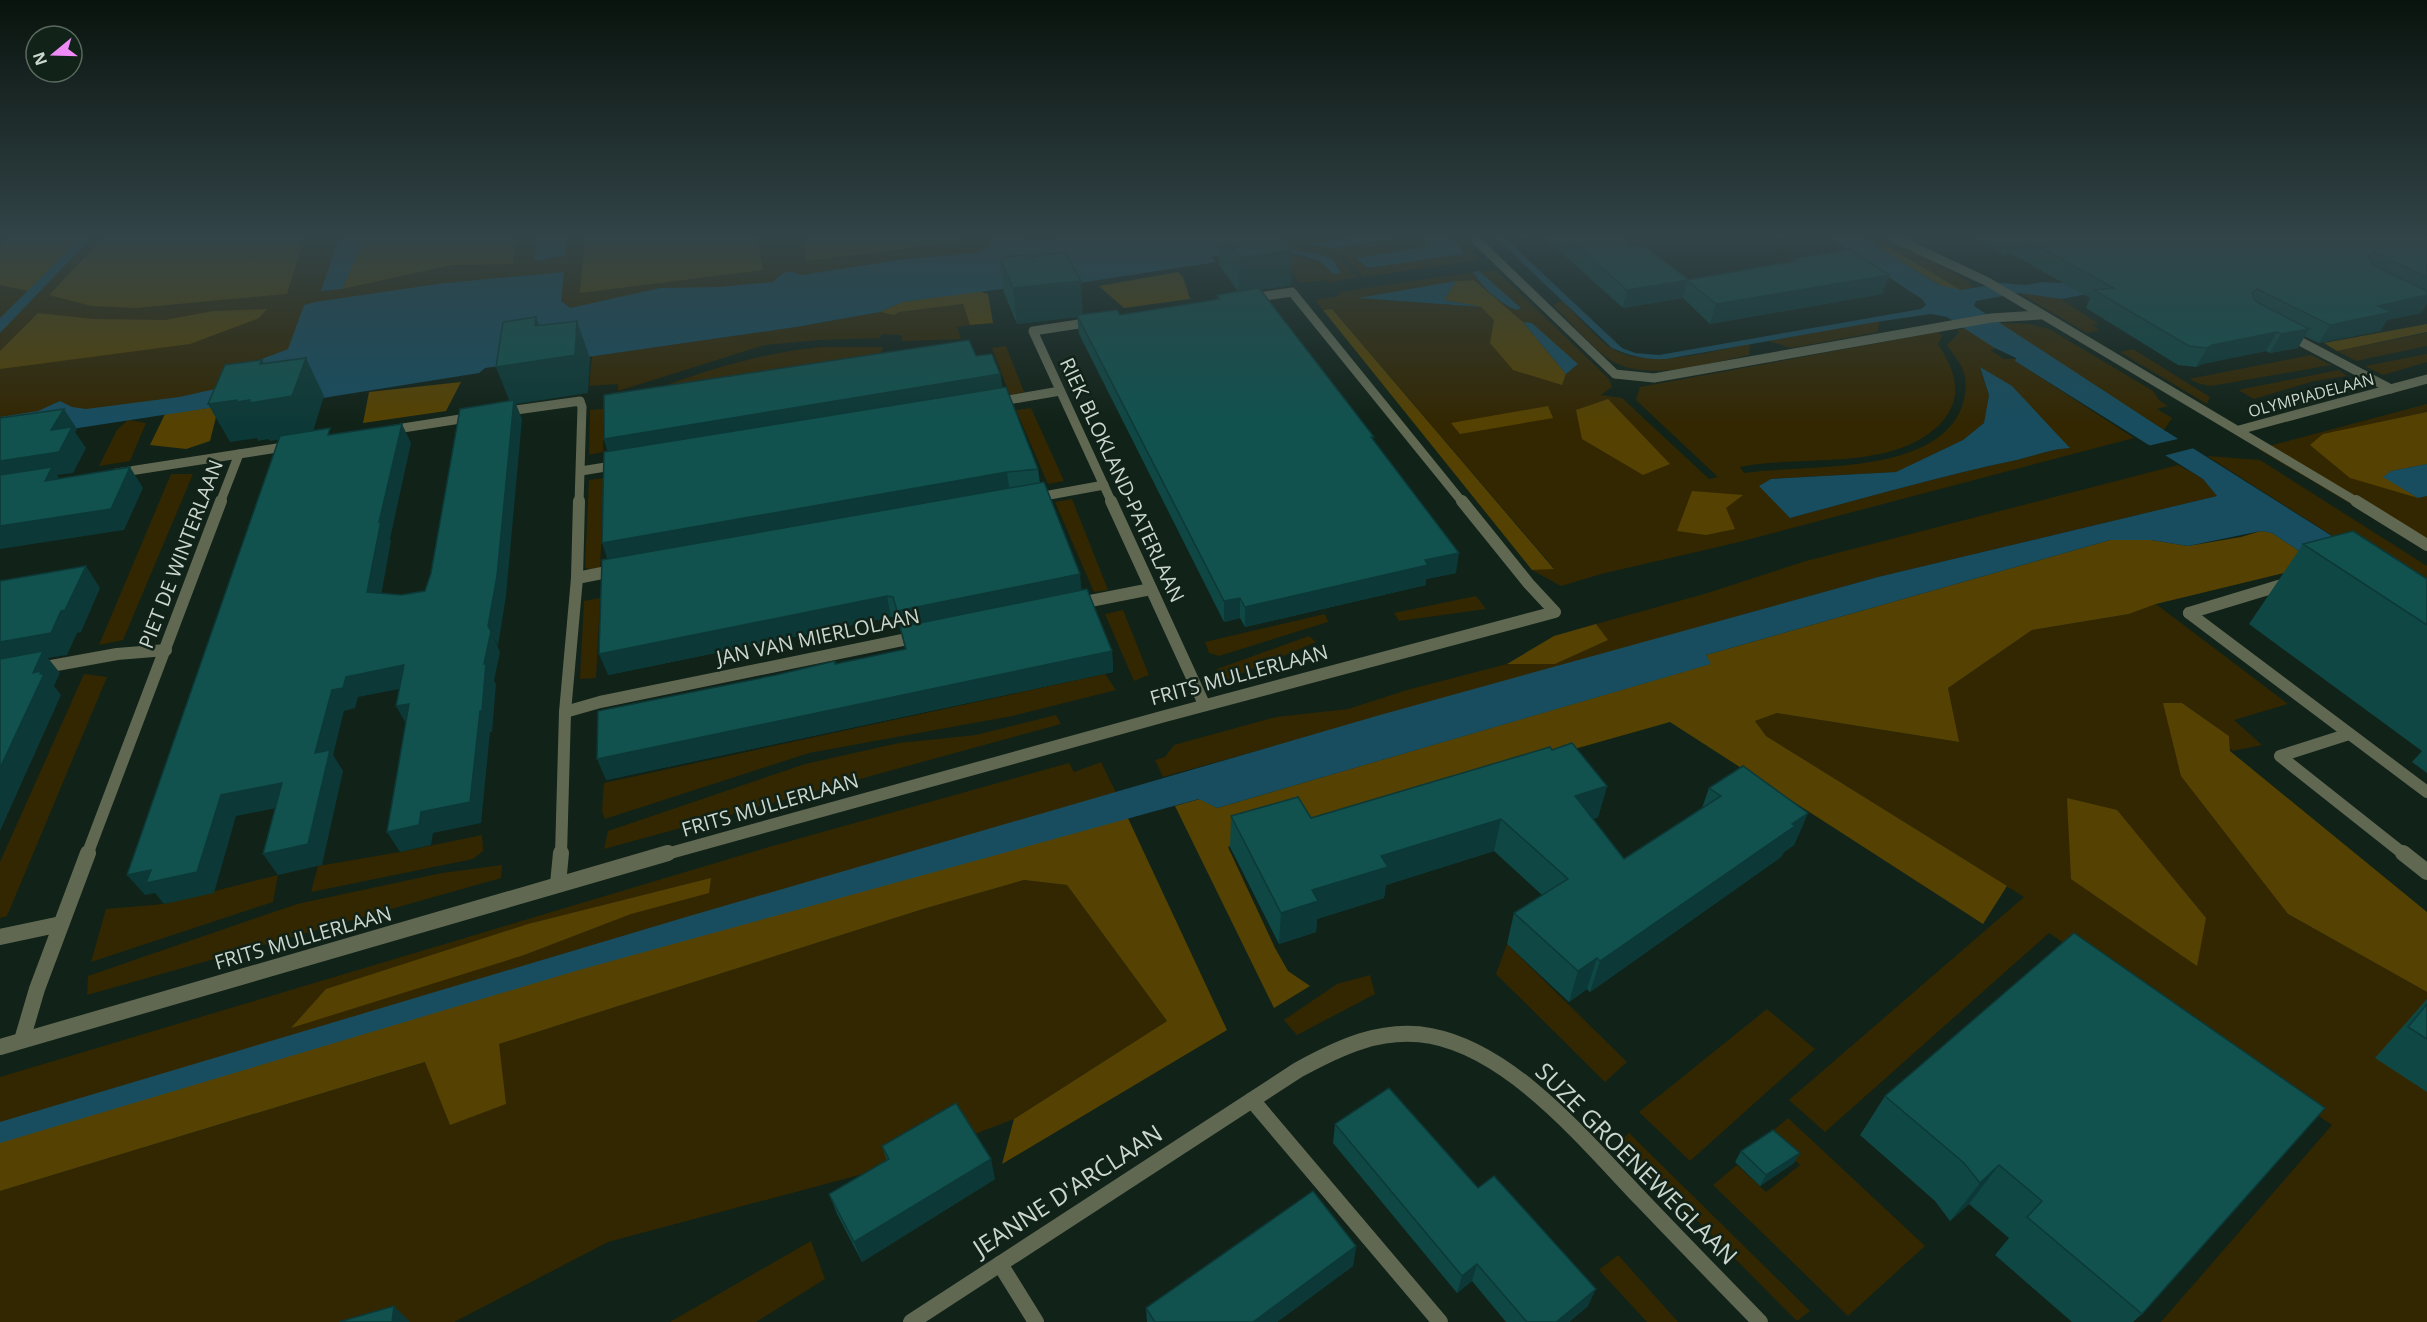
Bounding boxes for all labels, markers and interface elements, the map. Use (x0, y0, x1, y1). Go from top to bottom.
north arrow (24, 24, 84, 84)
text: N (27, 49, 52, 69)
street label: RIEK BLOKLAND-PATERLAAN (1054, 353, 1191, 606)
street label: OLYMPIADELAAN (2246, 368, 2376, 422)
street label: PIET DE WINTERLAAN (132, 456, 229, 652)
street label: JAN VAN MIERLOLAAN (712, 602, 922, 672)
street label: FRITS MULLERLAAN (1147, 638, 1331, 711)
street label: FRITS MULLERLAAN (678, 766, 862, 843)
street label: FRITS MULLERLAAN (211, 899, 395, 976)
street label: SUZE GROENEWEGLAAN (1529, 1055, 1745, 1271)
street label: JEANNE D'ARCLAAN (965, 1116, 1168, 1264)

